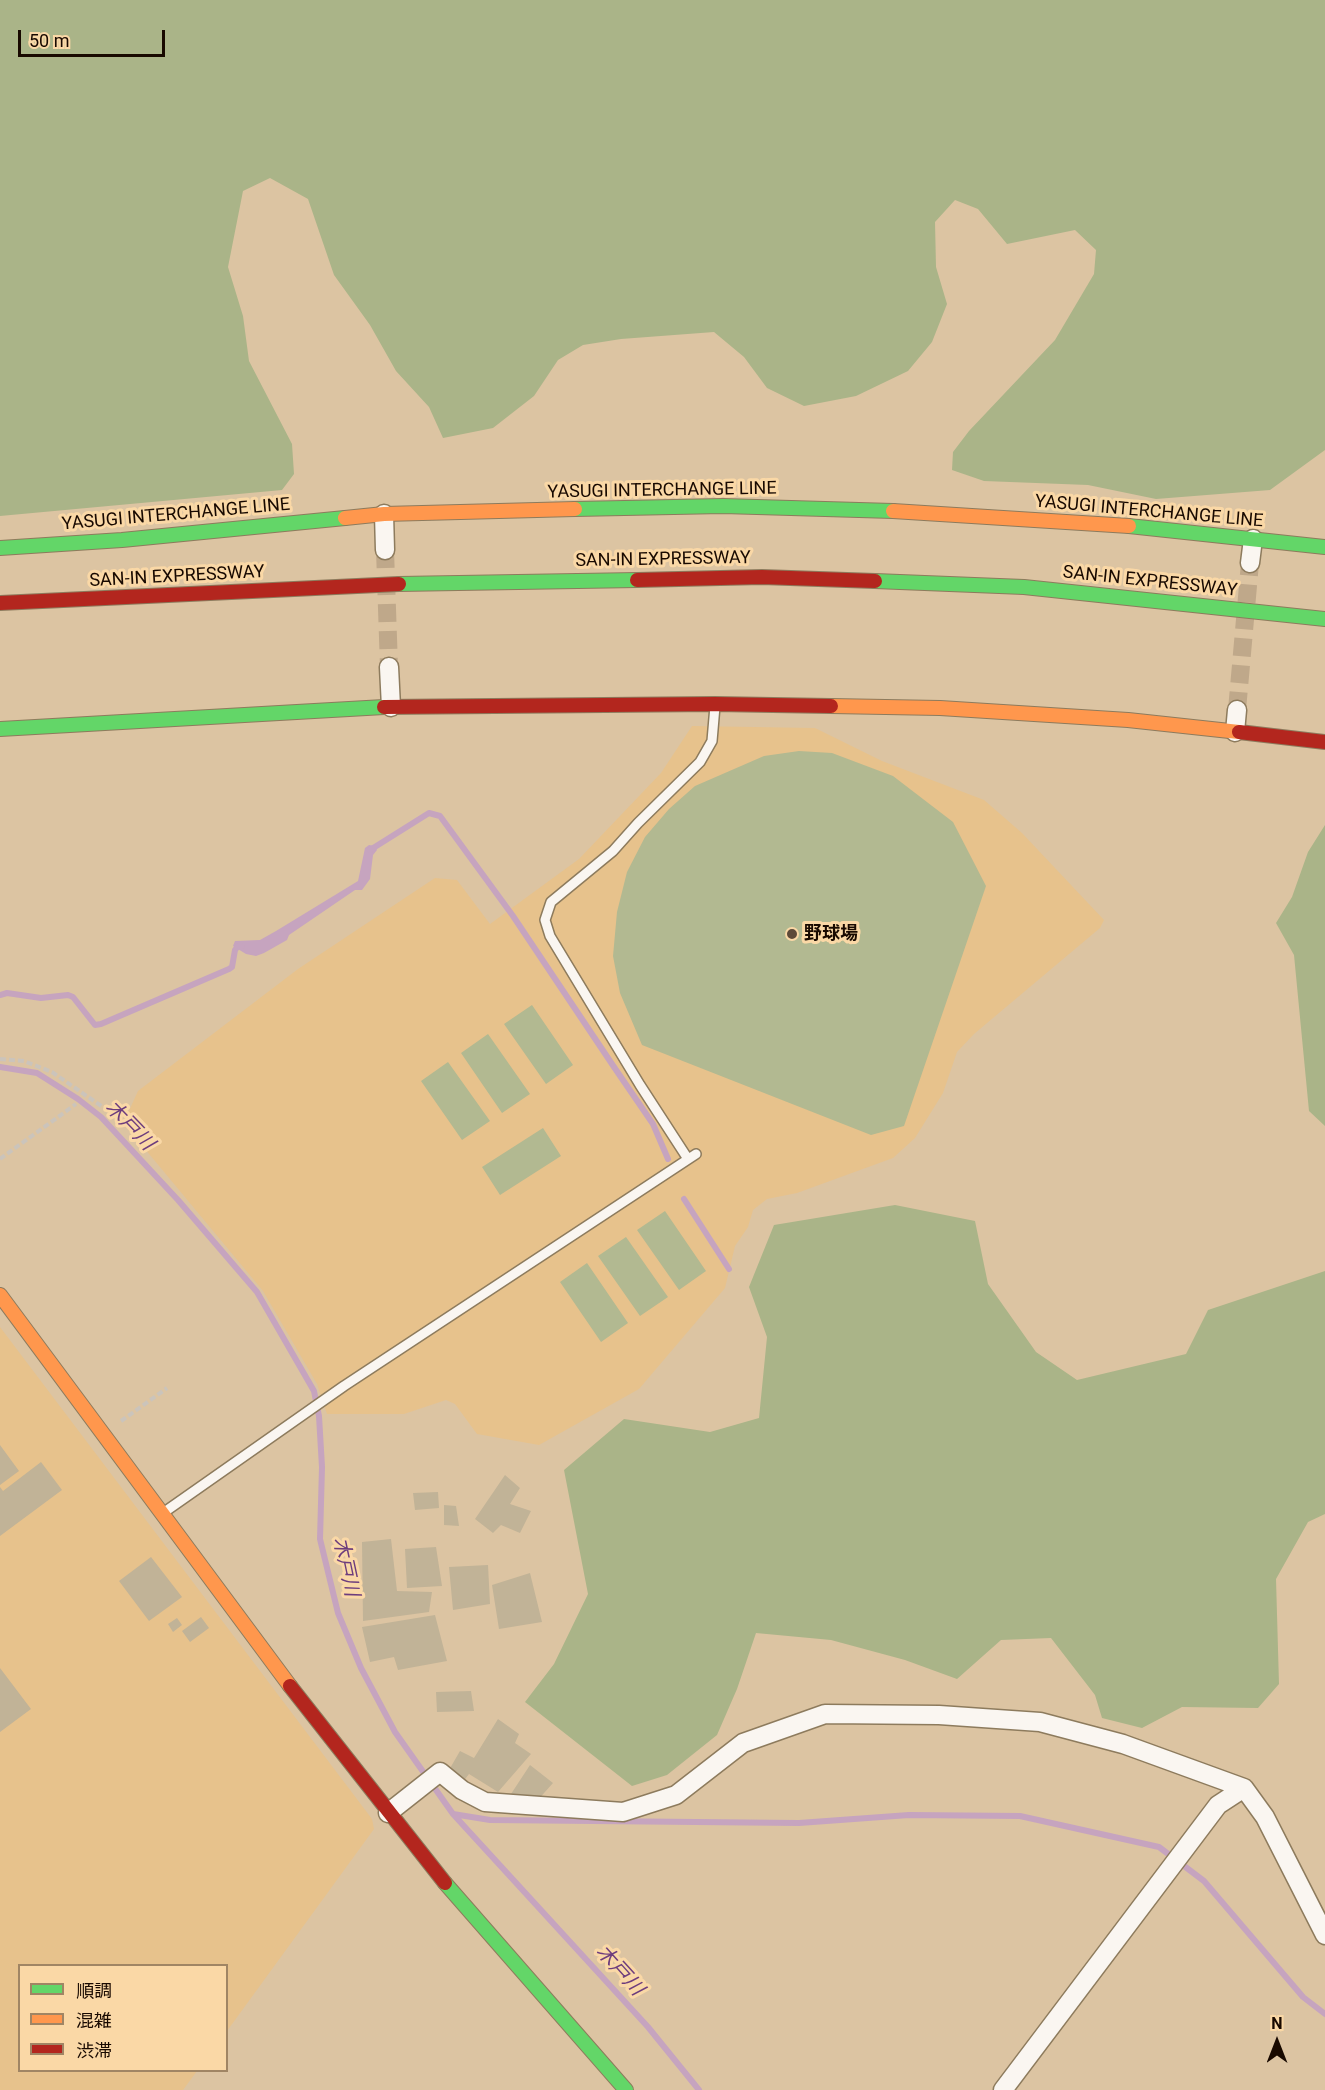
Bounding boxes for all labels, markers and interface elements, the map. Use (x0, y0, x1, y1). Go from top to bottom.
scale bar (21, 18, 168, 56)
text: 50 m (29, 30, 69, 51)
street label: YASUGI INTERCHANGE LINE (547, 478, 777, 504)
street label: YASUGI INTERCHANGE LINE (1034, 491, 1264, 533)
street label: YASUGI INTERCHANGE LINE (61, 494, 291, 536)
street label: SAN-IN EXPRESSWAY (575, 548, 751, 572)
street label: SAN-IN EXPRESSWAY (89, 562, 265, 592)
street label: SAN-IN EXPRESSWAY (1062, 562, 1238, 602)
place label: 野球場 (804, 923, 858, 945)
marker: 野球場 (785, 927, 799, 941)
water label: 木戸川 (100, 1096, 158, 1156)
water label: 木戸川 (327, 1535, 363, 1599)
water label: 木戸川 (590, 1941, 648, 2001)
legend (18, 1964, 228, 2072)
text: 順調 (76, 1980, 112, 2001)
text: 混雑 (76, 2010, 112, 2031)
north arrow (1247, 2012, 1307, 2072)
text: N (1271, 2014, 1283, 2033)
text: 渋滞 (76, 2040, 112, 2061)

